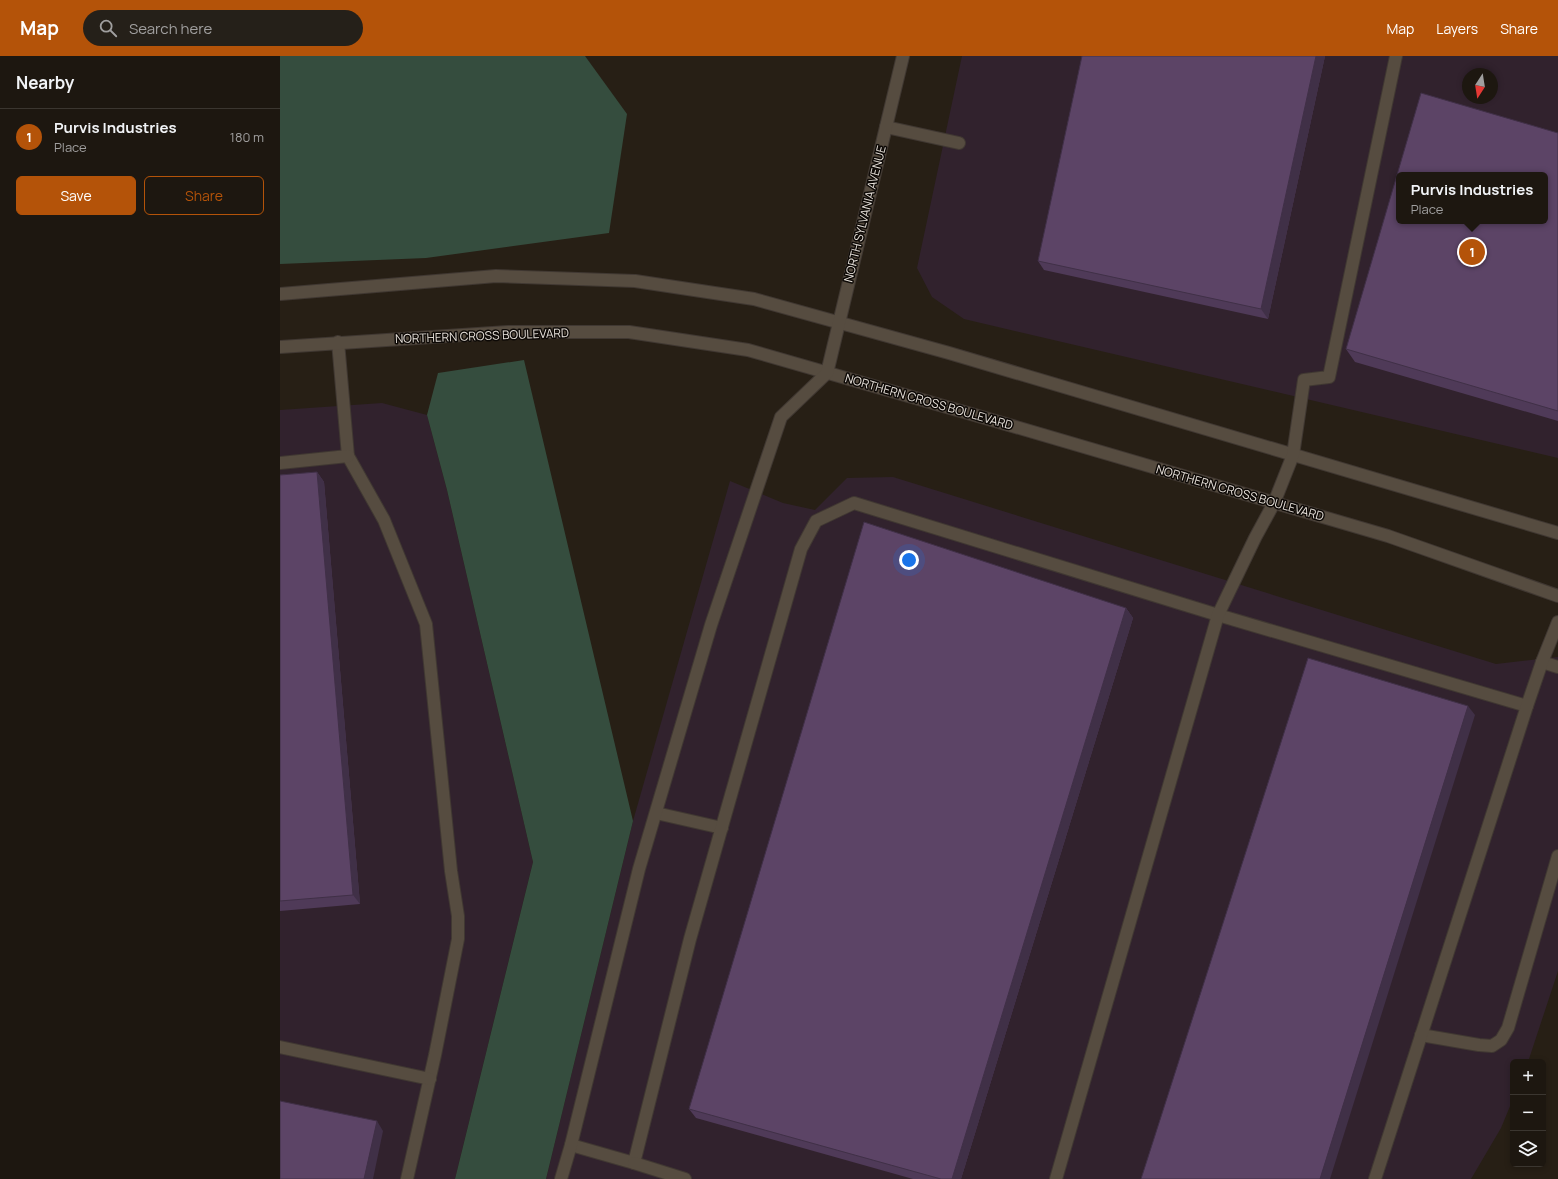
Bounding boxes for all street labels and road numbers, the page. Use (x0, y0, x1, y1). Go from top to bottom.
street label: NORTH SYLVANIA AVENUE (839, 144, 890, 284)
street label: NORTHERN CROSS BOULEVARD (395, 324, 569, 347)
street label: NORTHERN CROSS BOULEVARD (843, 369, 1015, 434)
street label: NORTHERN CROSS BOULEVARD (1154, 460, 1326, 525)

